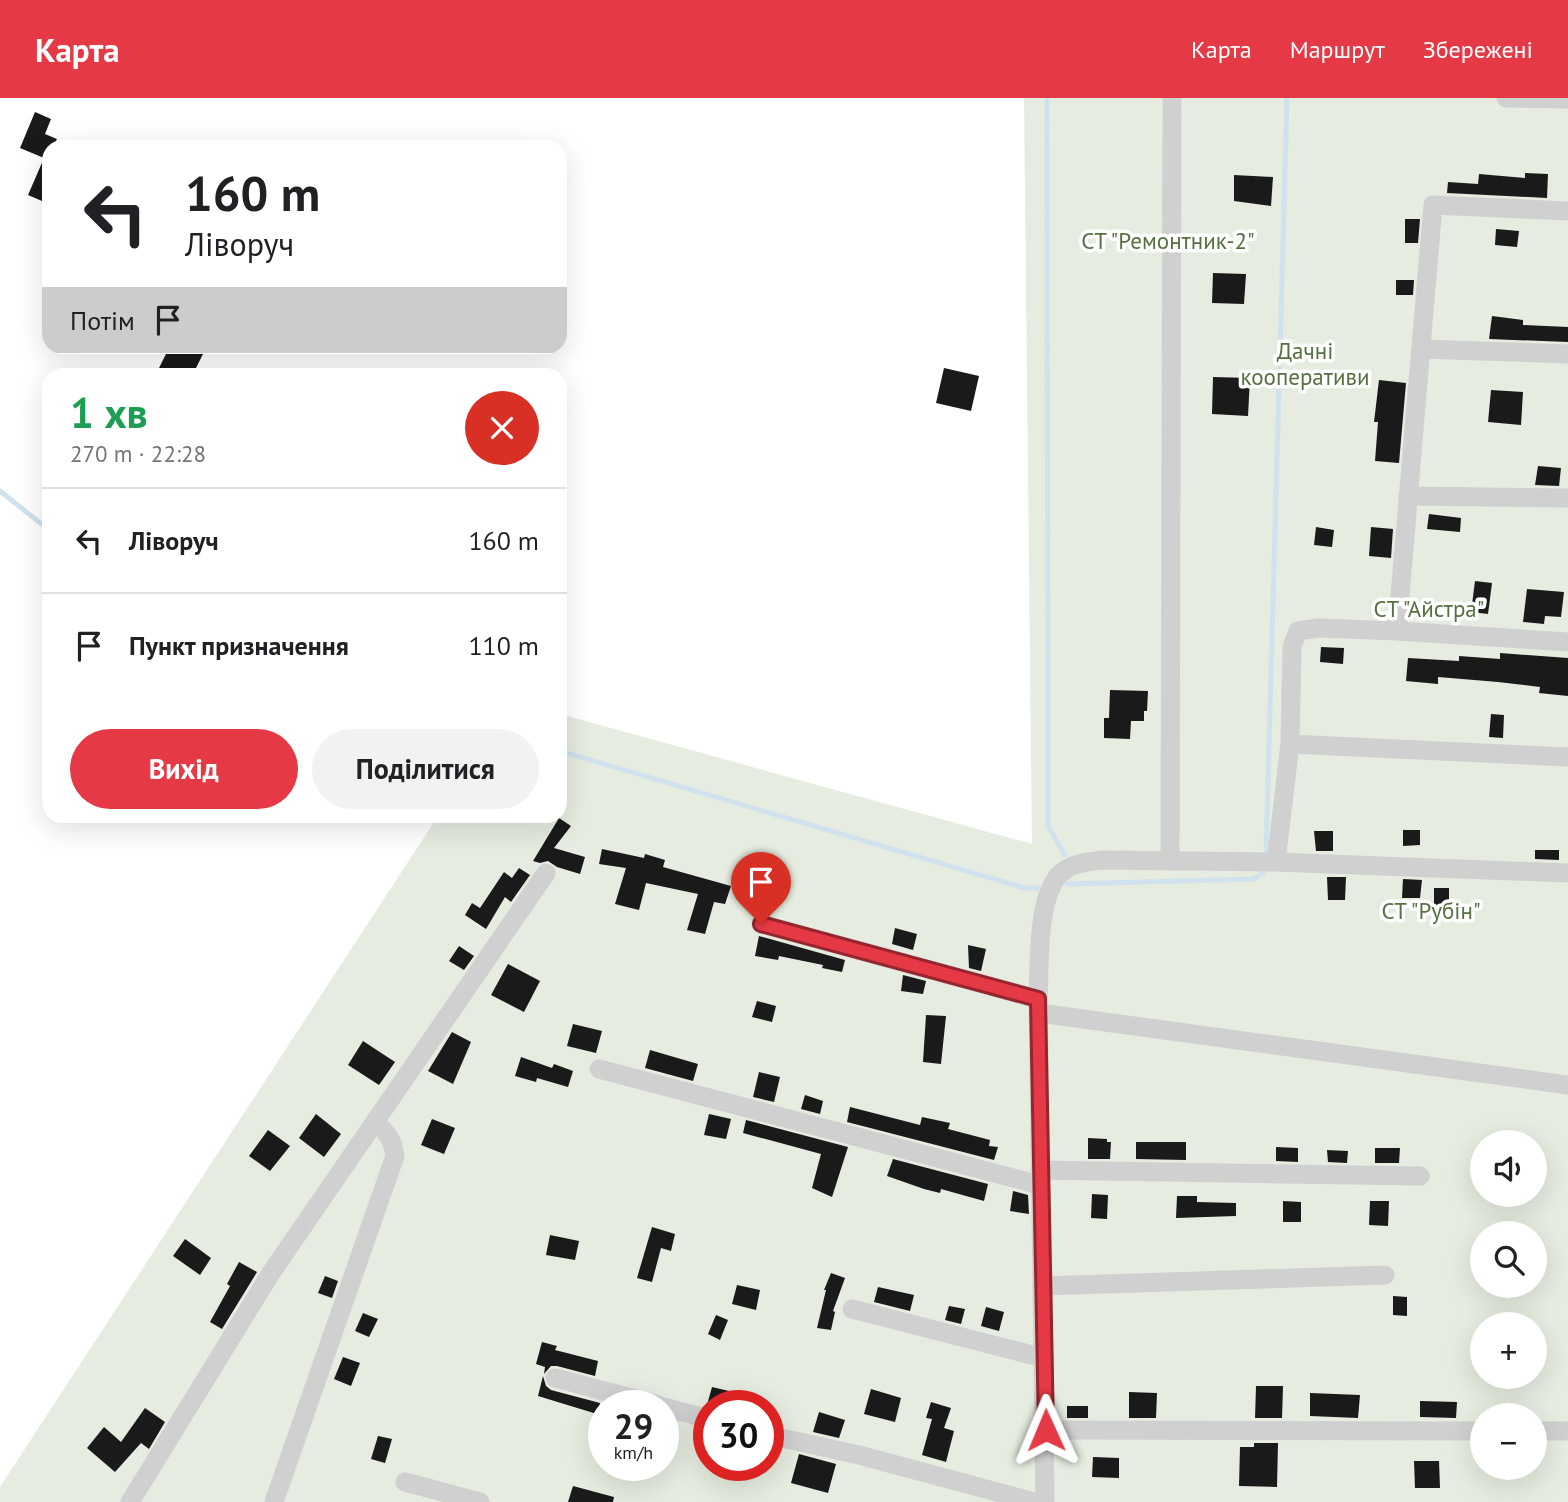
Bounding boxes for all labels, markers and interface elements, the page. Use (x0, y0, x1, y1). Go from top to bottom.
text: Карта (35, 28, 120, 71)
text: Карта (1191, 34, 1252, 65)
text: Маршрут (1290, 34, 1385, 65)
text: Збережені (1423, 34, 1533, 65)
text: 160 m (185, 161, 320, 225)
icon: left (70, 168, 161, 259)
text: Ліворуч (185, 223, 294, 265)
park label: СТ "Ремонтник-2" (1081, 226, 1255, 255)
icon: arrive (149, 301, 187, 339)
text: Потім (70, 304, 135, 337)
park label: Дачні кооперативи (1241, 336, 1369, 391)
text: 1 хв (70, 385, 148, 440)
button: close (465, 391, 539, 465)
text: 270 m · 22:28 (70, 439, 206, 468)
icon: left (70, 522, 108, 560)
text: Ліворуч (129, 524, 219, 557)
text: 160 m (468, 524, 539, 557)
park label: СТ "Айстра" (1374, 594, 1484, 623)
icon: arrive (70, 627, 108, 665)
text: Пункт призначення (129, 629, 349, 662)
text: 110 m (468, 629, 539, 662)
button: Вихід (70, 729, 298, 809)
button: Поділитися (312, 729, 539, 809)
pin (731, 852, 791, 924)
icon: arrive (742, 863, 780, 901)
park label: СТ "Рубін" (1381, 896, 1481, 925)
map controls (1470, 1130, 1547, 1480)
button: sound (1470, 1130, 1547, 1207)
button: search (1470, 1221, 1547, 1298)
button: + (1470, 1312, 1547, 1389)
speed limit sign: 30 (693, 1390, 784, 1481)
position arrow (1009, 1393, 1083, 1467)
text: 29 (614, 1403, 653, 1449)
button: − (1470, 1403, 1547, 1480)
text: km/h (614, 1441, 653, 1464)

